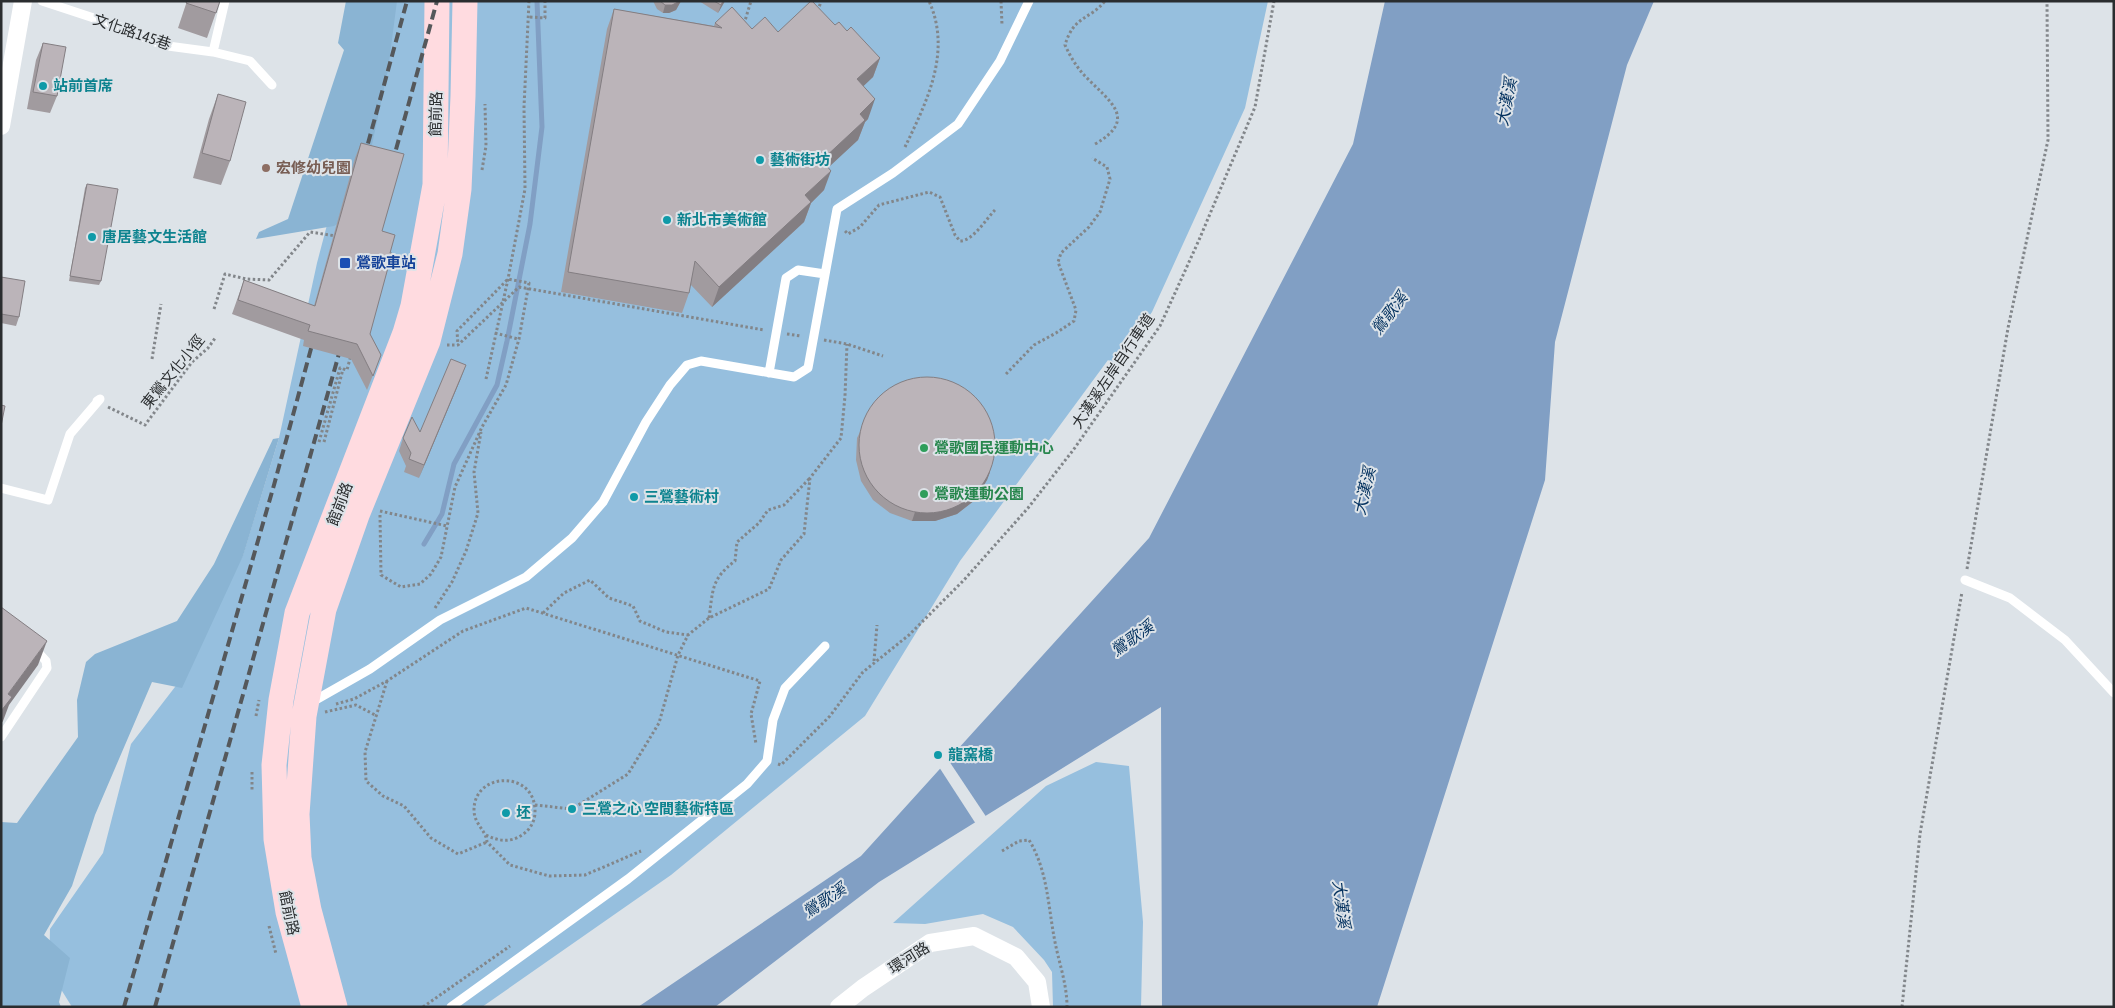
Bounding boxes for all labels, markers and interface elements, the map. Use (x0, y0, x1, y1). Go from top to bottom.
street label: 文化路145巷 (91, 10, 173, 53)
water label: 大漢溪 (1493, 75, 1520, 127)
place label: 站前首席 (53, 77, 113, 94)
marker: 站前首席 (37, 80, 49, 92)
street label: 館前路 (427, 91, 444, 137)
place label: 藝術街坊 (770, 151, 830, 168)
marker: 藝術街坊 (754, 154, 766, 166)
place label: 宏修幼兒園 (276, 159, 351, 176)
marker: 宏修幼兒園 (260, 162, 272, 174)
place label: 新北市美術館 (677, 211, 767, 228)
marker: 新北市美術館 (661, 214, 673, 226)
place label: 唐居藝文生活館 (102, 228, 207, 245)
marker: 唐居藝文生活館 (86, 231, 98, 243)
place label: 鶯歌車站 (356, 254, 416, 271)
marker: 鶯歌車站 (338, 256, 352, 270)
water label: 鶯歌溪 (1367, 287, 1412, 338)
street label: 大漢溪左岸自行車道 (1068, 310, 1157, 431)
street label: 東鶯文化小徑 (138, 331, 208, 412)
place label: 鶯歌國民運動中心 (934, 439, 1054, 456)
marker: 鶯歌國民運動中心 (918, 442, 930, 454)
water label: 大漢溪 (1350, 464, 1379, 516)
street label: 館前路 (324, 480, 356, 528)
place label: 鶯歌運動公園 (934, 485, 1024, 502)
place label: 三鶯藝術村 (644, 488, 719, 505)
marker: 鶯歌運動公園 (918, 488, 930, 500)
marker: 三鶯藝術村 (628, 491, 640, 503)
water label: 鶯歌溪 (1107, 615, 1158, 659)
place label: 龍窯橋 (948, 746, 994, 763)
marker: 龍窯橋 (932, 749, 944, 761)
place label: 三鶯之心 空間藝術特區 (582, 800, 734, 817)
marker: 三鶯之心 空間藝術特區 (566, 803, 578, 815)
place label: 坯 (516, 804, 531, 821)
marker: 坯 (500, 807, 512, 819)
water label: 鶯歌溪 (799, 878, 851, 921)
water label: 大漢溪 (1330, 879, 1354, 931)
street label: 館前路 (276, 889, 302, 937)
street label: 環河路 (885, 938, 932, 977)

